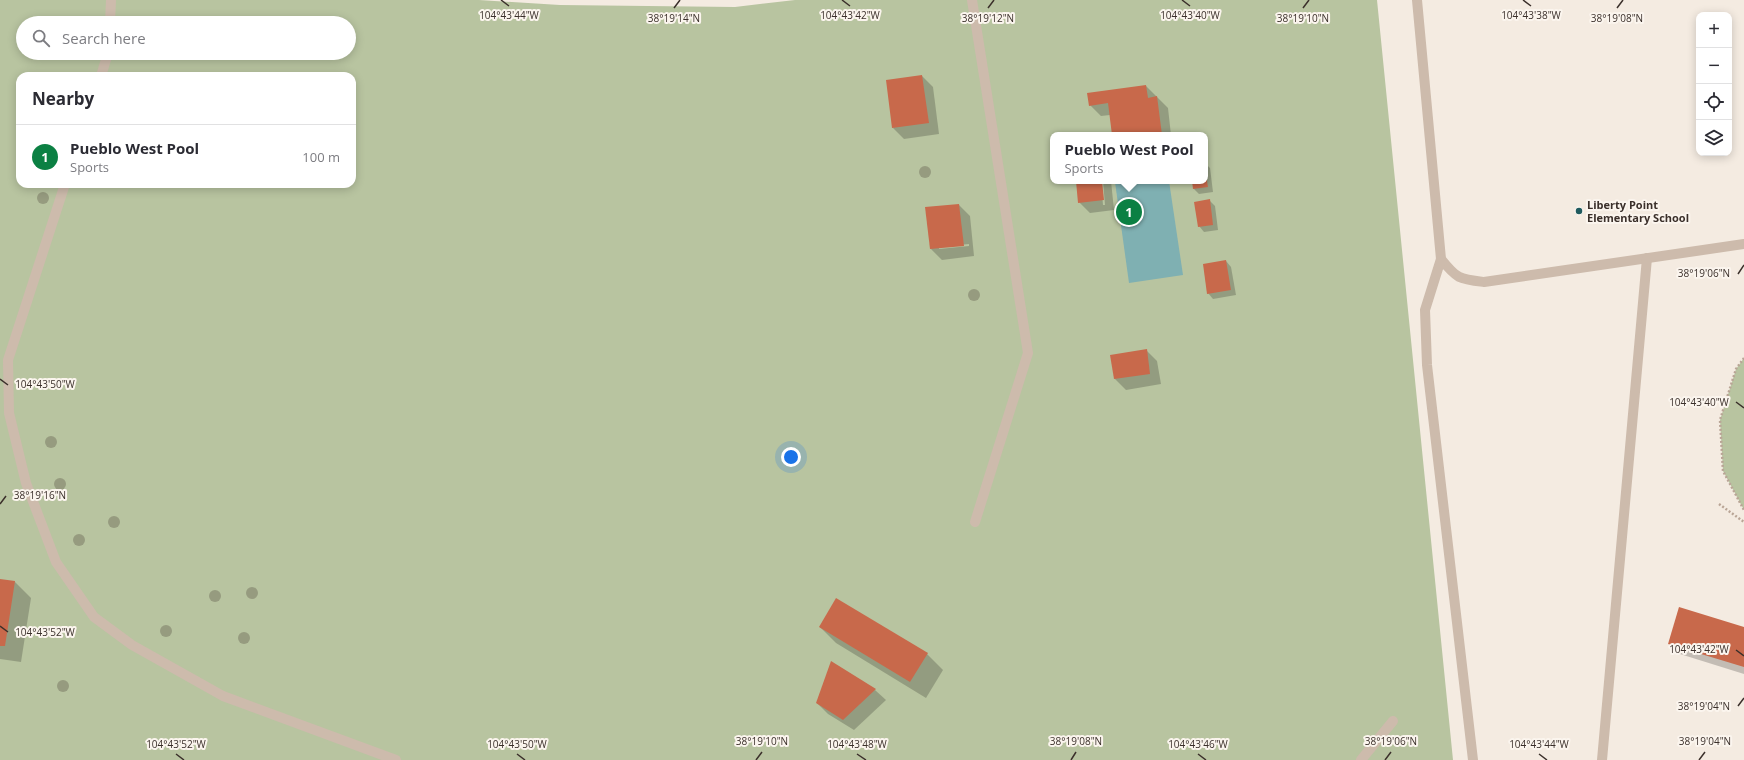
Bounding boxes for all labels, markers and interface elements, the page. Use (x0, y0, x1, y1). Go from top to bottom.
text: 104°43'44"W (479, 8, 540, 22)
text: 104°43'42"W (820, 8, 881, 22)
text: 104°43'40"W (1160, 8, 1221, 22)
text: 104°43'38"W (1501, 8, 1562, 22)
text: 38°19'14"N (648, 11, 700, 25)
text: 38°19'12"N (962, 11, 1014, 25)
text: 38°19'10"N (1277, 11, 1329, 25)
text: 38°19'08"N (1591, 11, 1643, 25)
map controls (1696, 12, 1732, 156)
button: + (1696, 12, 1732, 48)
search box (16, 16, 356, 60)
icon: search (30, 27, 52, 49)
text: Search here (62, 28, 146, 48)
button: − (1696, 48, 1732, 84)
button: locate (1696, 84, 1732, 120)
text: Nearby (32, 87, 94, 110)
button: layers (1696, 120, 1732, 156)
popup (1050, 132, 1208, 184)
text: Pueblo West Pool (70, 138, 199, 158)
text: Pueblo West Pool (1064, 139, 1194, 159)
text: 1 (41, 148, 49, 166)
text: 100 m (302, 148, 340, 166)
text: Sports (70, 158, 109, 176)
text: Sports (1064, 159, 1103, 177)
pin: 1 (1116, 197, 1142, 227)
place label: Liberty Point Elementary School (1587, 197, 1689, 225)
marker: Liberty Point Elementary School (1574, 206, 1584, 216)
text: 38°19'06"N (1678, 266, 1730, 280)
text: 104°43'50"W (15, 377, 76, 391)
text: 104°43'40"W (1669, 395, 1730, 409)
your location (781, 447, 801, 467)
text: 38°19'16"N (14, 488, 66, 502)
text: 104°43'52"W (15, 625, 76, 639)
text: 104°43'42"W (1669, 642, 1730, 656)
text: 38°19'04"N (1678, 699, 1730, 713)
text: 38°19'10"N (736, 734, 788, 748)
text: 38°19'08"N (1050, 734, 1102, 748)
text: 38°19'06"N (1365, 734, 1417, 748)
text: 38°19'04"N (1679, 734, 1731, 748)
text: 104°43'52"W (146, 737, 207, 751)
text: 104°43'50"W (487, 737, 548, 751)
text: 104°43'48"W (827, 737, 888, 751)
text: 104°43'46"W (1168, 737, 1229, 751)
text: 104°43'44"W (1509, 737, 1570, 751)

